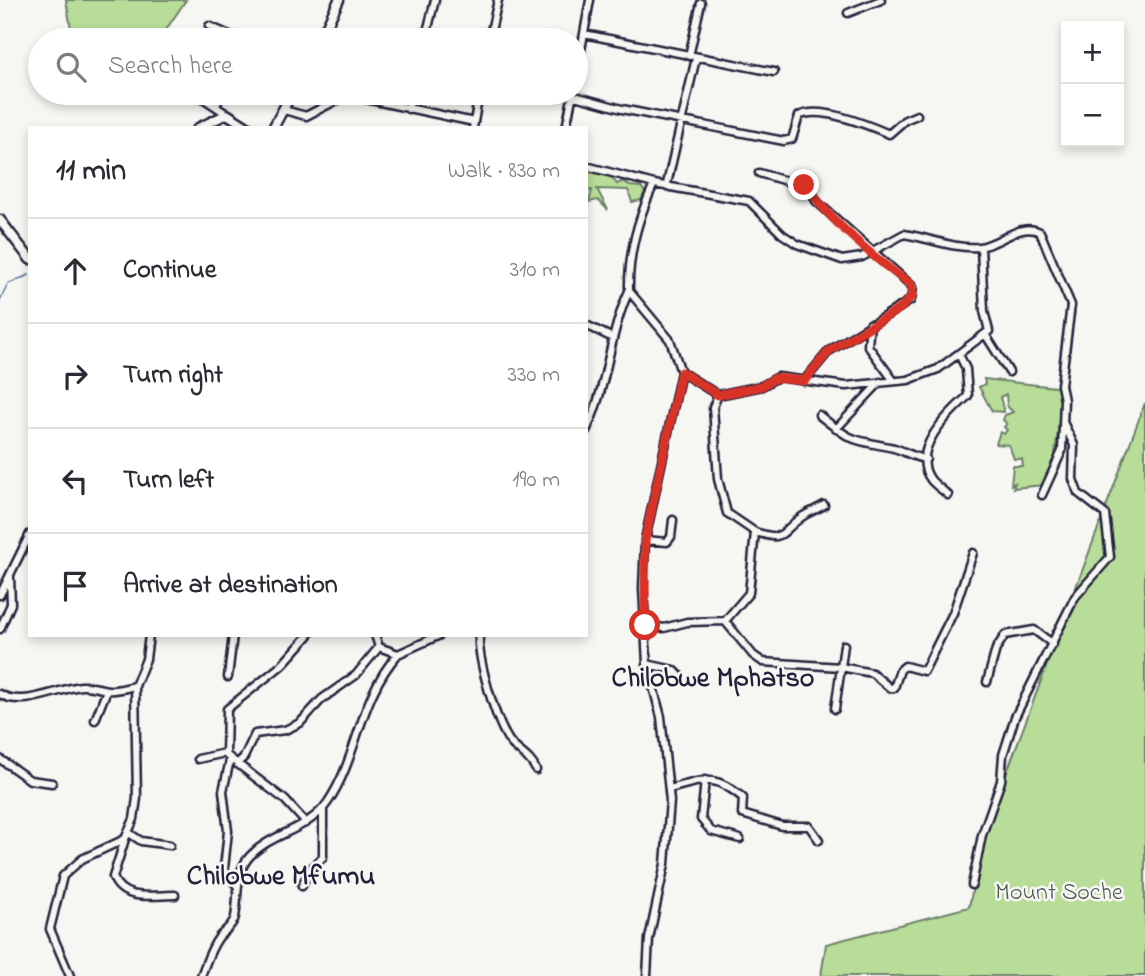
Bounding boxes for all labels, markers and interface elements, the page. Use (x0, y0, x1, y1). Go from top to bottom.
map controls (1061, 21, 1124, 147)
button: + (1061, 21, 1124, 84)
search box (28, 28, 588, 105)
icon: search (52, 48, 90, 86)
text: Search here (108, 48, 233, 86)
button: − (1061, 84, 1124, 147)
text: 11 min (56, 150, 126, 194)
text: Walk · 830 m (448, 155, 560, 188)
route end (788, 169, 819, 200)
icon: ahead (56, 252, 94, 290)
text: Continue (123, 252, 216, 290)
text: 310 m (510, 254, 560, 287)
icon: right (56, 357, 94, 395)
text: Turn right (123, 357, 223, 395)
text: 330 m (507, 359, 560, 392)
icon: left (56, 462, 94, 500)
text: Turn left (123, 462, 214, 500)
text: 190 m (512, 464, 560, 497)
icon: arrive (56, 567, 94, 605)
text: Arrive at destination (123, 567, 338, 605)
route start (629, 609, 660, 640)
district label: Chilobwe Mphatso (612, 659, 814, 700)
district label: Chilobwe Mfumu (187, 857, 375, 898)
park label: Mount Soche (995, 876, 1123, 911)

